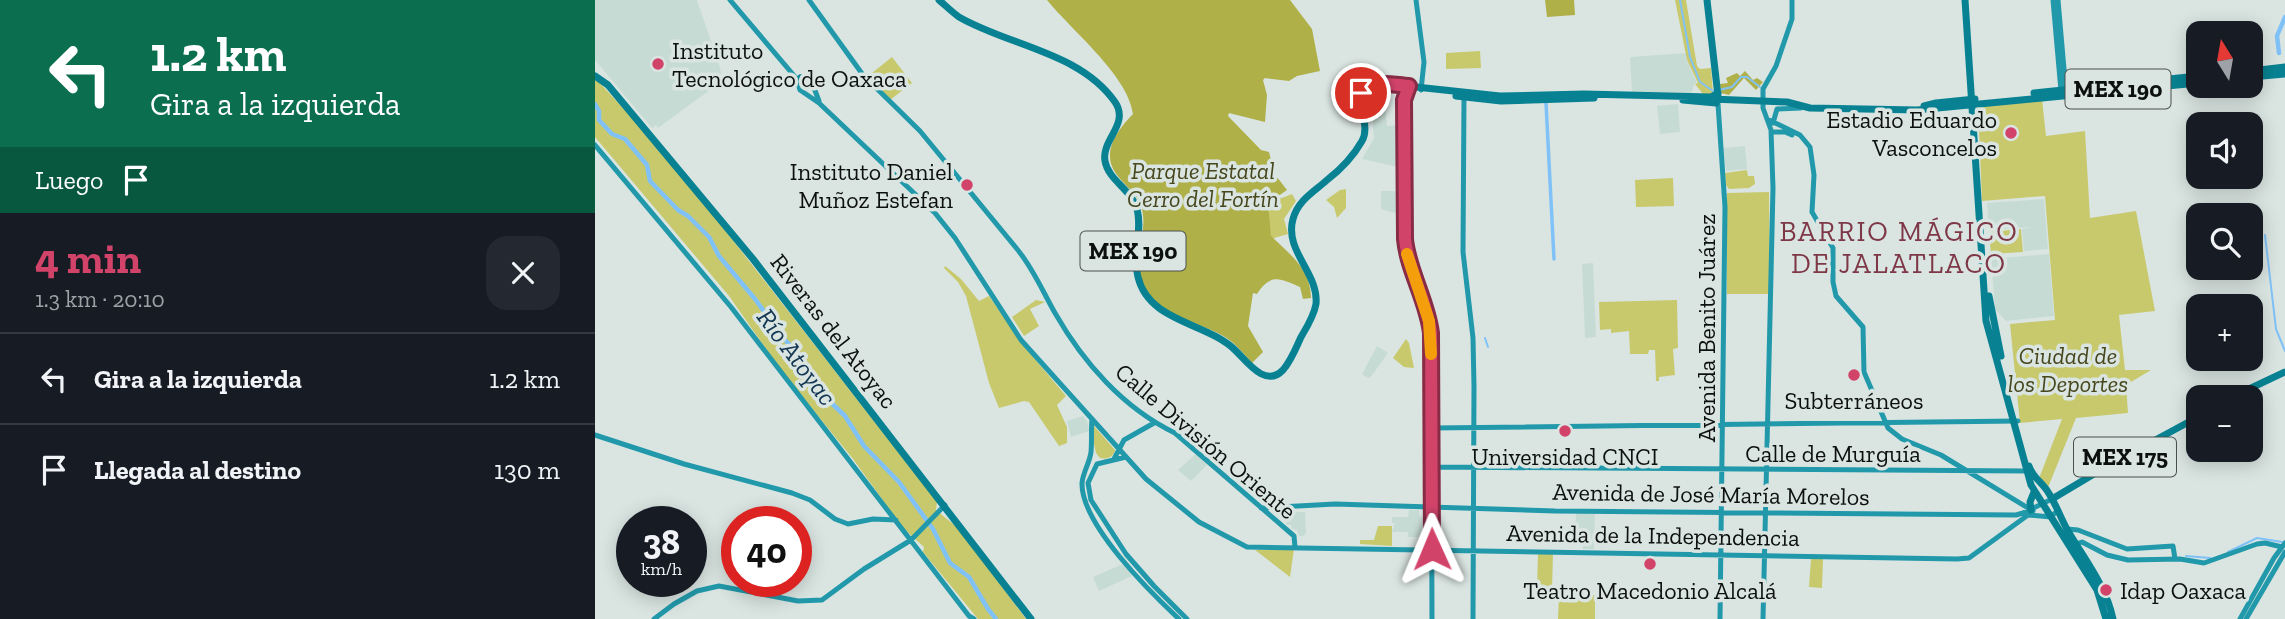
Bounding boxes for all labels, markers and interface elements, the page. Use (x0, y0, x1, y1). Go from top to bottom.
north arrow (2186, 21, 2263, 98)
map controls (2186, 21, 2263, 462)
text: 1.2 km (150, 25, 286, 84)
icon: left (35, 28, 126, 119)
place label: Instituto Tecnológico de Oaxaca (672, 36, 907, 93)
marker: Instituto Tecnológico de Oaxaca (650, 56, 666, 72)
pin (1331, 63, 1391, 123)
road number: MEX 190 (2065, 69, 2171, 108)
icon: arrive (1342, 74, 1380, 112)
text: Gira a la izquierda (150, 85, 401, 123)
place label: Estadio Eduardo Vasconcelos (1826, 105, 1997, 162)
button: sound (2186, 112, 2263, 189)
marker: Estadio Eduardo Vasconcelos (2003, 125, 2019, 141)
park label: Parque Estatal Cerro del Fortín (1127, 156, 1279, 213)
place label: Instituto Daniel Muñoz Estefan (790, 157, 953, 214)
icon: arrive (117, 161, 155, 199)
text: Luego (35, 164, 103, 196)
marker: Instituto Daniel Muñoz Estefan (959, 177, 975, 193)
button: search (2186, 203, 2263, 280)
street label: Avenida Benito Juárez (1692, 214, 1721, 442)
district label: BARRIO MÁGICO DE JALATLACO (1779, 215, 2019, 280)
road number: MEX 190 (1081, 232, 1185, 270)
text: 4 min (35, 233, 141, 284)
button: close (486, 236, 560, 310)
street label: Riveras del Atoyac (765, 248, 903, 414)
text: 1.3 km · 20:10 (35, 285, 165, 313)
button: + (2186, 294, 2263, 371)
water label: Río Atoyac (750, 302, 844, 412)
park label: Ciudad de los Deportes (2008, 341, 2128, 398)
street label: Calle División Oriente (1110, 357, 1302, 525)
icon: left (35, 360, 73, 398)
text: Gira a la izquierda (94, 363, 302, 395)
text: 1.2 km (489, 363, 560, 395)
marker: Subterráneos (1846, 367, 1862, 383)
button: − (2186, 385, 2263, 462)
place label: Subterráneos (1785, 386, 1923, 415)
marker: Universidad CNCI (1557, 423, 1573, 439)
road number: MEX 175 (2074, 438, 2176, 477)
street label: Calle de Murguía (1745, 439, 1921, 468)
place label: Universidad CNCI (1472, 442, 1658, 471)
icon: arrive (35, 451, 73, 489)
text: Llegada al destino (94, 454, 301, 486)
text: 130 m (494, 454, 560, 486)
street label: Avenida de José María Morelos (1552, 477, 1870, 511)
speed limit sign: 40 (721, 506, 812, 597)
position arrow (1395, 512, 1469, 586)
street label: Avenida de la Independencia (1506, 518, 1800, 552)
text: 38 (643, 521, 680, 563)
marker: Teatro Macedonio Alcalá (1642, 556, 1658, 572)
text: km/h (641, 558, 682, 580)
place label: Teatro Macedonio Alcalá (1523, 576, 1777, 605)
place label: Idap Oaxaca (2120, 576, 2247, 605)
marker: Idap Oaxaca (2098, 582, 2114, 598)

